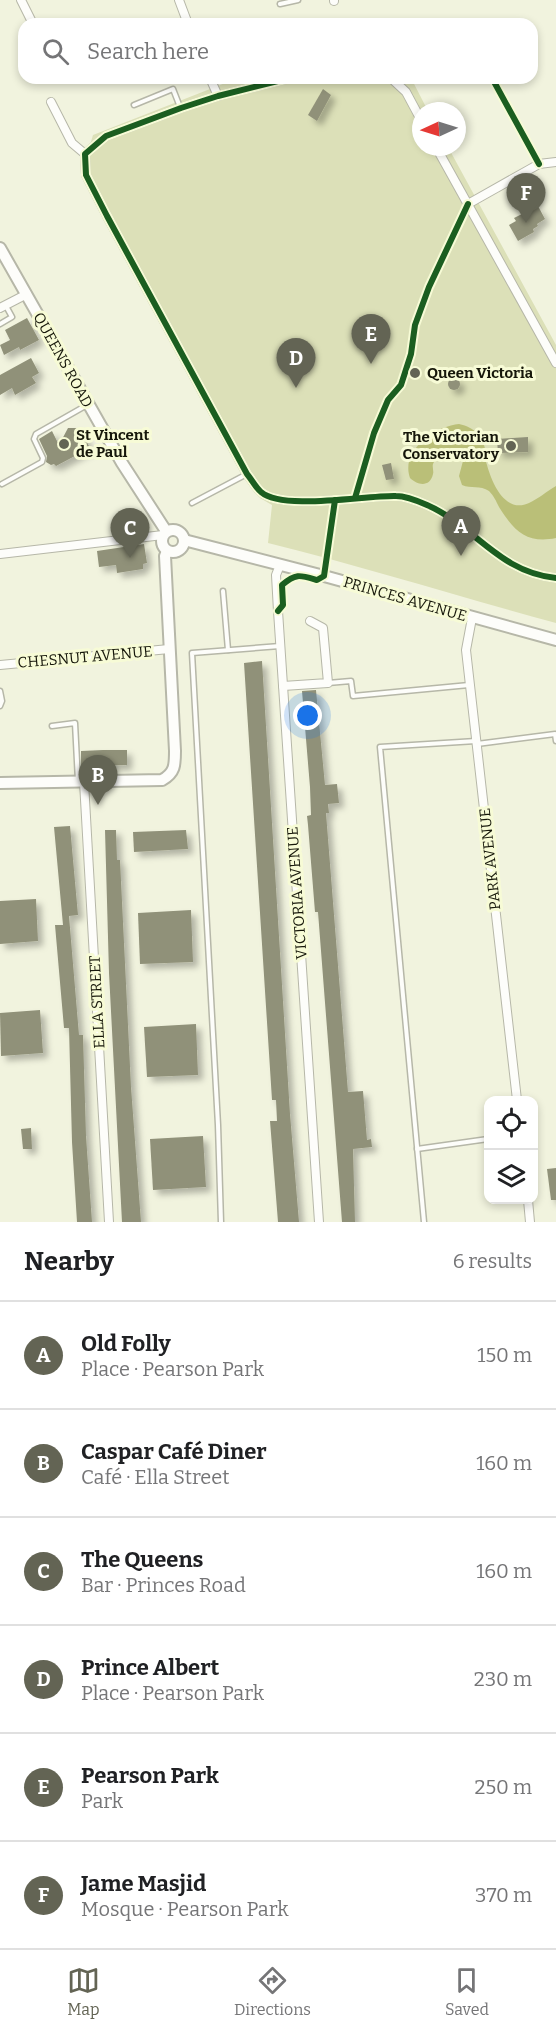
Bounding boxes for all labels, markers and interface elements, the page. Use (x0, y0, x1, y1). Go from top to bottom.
search box (18, 18, 538, 84)
icon: search (39, 35, 72, 68)
text: Search here (87, 38, 209, 65)
north arrow (412, 102, 466, 156)
pin: F (506, 174, 546, 223)
street label: QUEENS ROAD (29, 309, 97, 411)
pin: E (352, 314, 391, 364)
pin: D (276, 338, 316, 388)
place label: Queen Victoria (427, 364, 534, 382)
marker: Queen Victoria (408, 366, 422, 380)
place label: St Vincent de Paul (76, 426, 149, 461)
place label: The Victorian Conservatory (402, 428, 500, 463)
marker: St Vincent de Paul (57, 437, 71, 451)
marker: The Victorian Conservatory (504, 439, 518, 453)
pin: A (442, 506, 480, 556)
pin: C (110, 508, 150, 558)
street label: PRINCES AVENUE (341, 573, 469, 625)
street label: CHESNUT AVENUE (17, 642, 153, 672)
your location (293, 701, 322, 730)
pin: B (78, 756, 118, 805)
street label: PARK AVENUE (476, 807, 504, 911)
street label: VICTORIA AVENUE (283, 826, 311, 960)
street label: ELLA STREET (86, 955, 108, 1049)
map controls (484, 1096, 538, 1204)
button: locate (484, 1096, 538, 1150)
button: layers (484, 1150, 538, 1204)
text: Nearby (24, 1246, 114, 1277)
text: 6 results (453, 1249, 532, 1273)
text: Old Folly (81, 1330, 171, 1357)
text: A (36, 1343, 51, 1367)
text: 150 m (477, 1343, 532, 1367)
text: Place · Pearson Park (81, 1357, 264, 1381)
text: Caspar Café Diner (81, 1438, 267, 1465)
text: B (37, 1451, 50, 1475)
text: 160 m (476, 1451, 532, 1475)
text: Café · Ella Street (81, 1465, 229, 1489)
text: The Queens (81, 1546, 203, 1573)
text: C (37, 1559, 50, 1583)
text: 160 m (476, 1559, 532, 1583)
text: Bar · Princes Road (81, 1573, 246, 1597)
text: Prince Albert (81, 1654, 219, 1681)
text: D (36, 1667, 51, 1691)
text: 230 m (474, 1667, 532, 1691)
text: Place · Pearson Park (81, 1681, 264, 1705)
text: Pearson Park (81, 1762, 219, 1789)
text: E (37, 1775, 50, 1799)
text: 250 m (475, 1775, 532, 1799)
text: Park (81, 1789, 123, 1813)
text: Jame Masjid (81, 1870, 206, 1897)
text: F (38, 1883, 49, 1907)
text: 370 m (475, 1883, 532, 1907)
text: Mosque · Pearson Park (81, 1897, 289, 1921)
tab: Map (67, 1964, 100, 2019)
tab: Directions (234, 1964, 311, 2019)
tab: Saved (445, 1964, 489, 2019)

